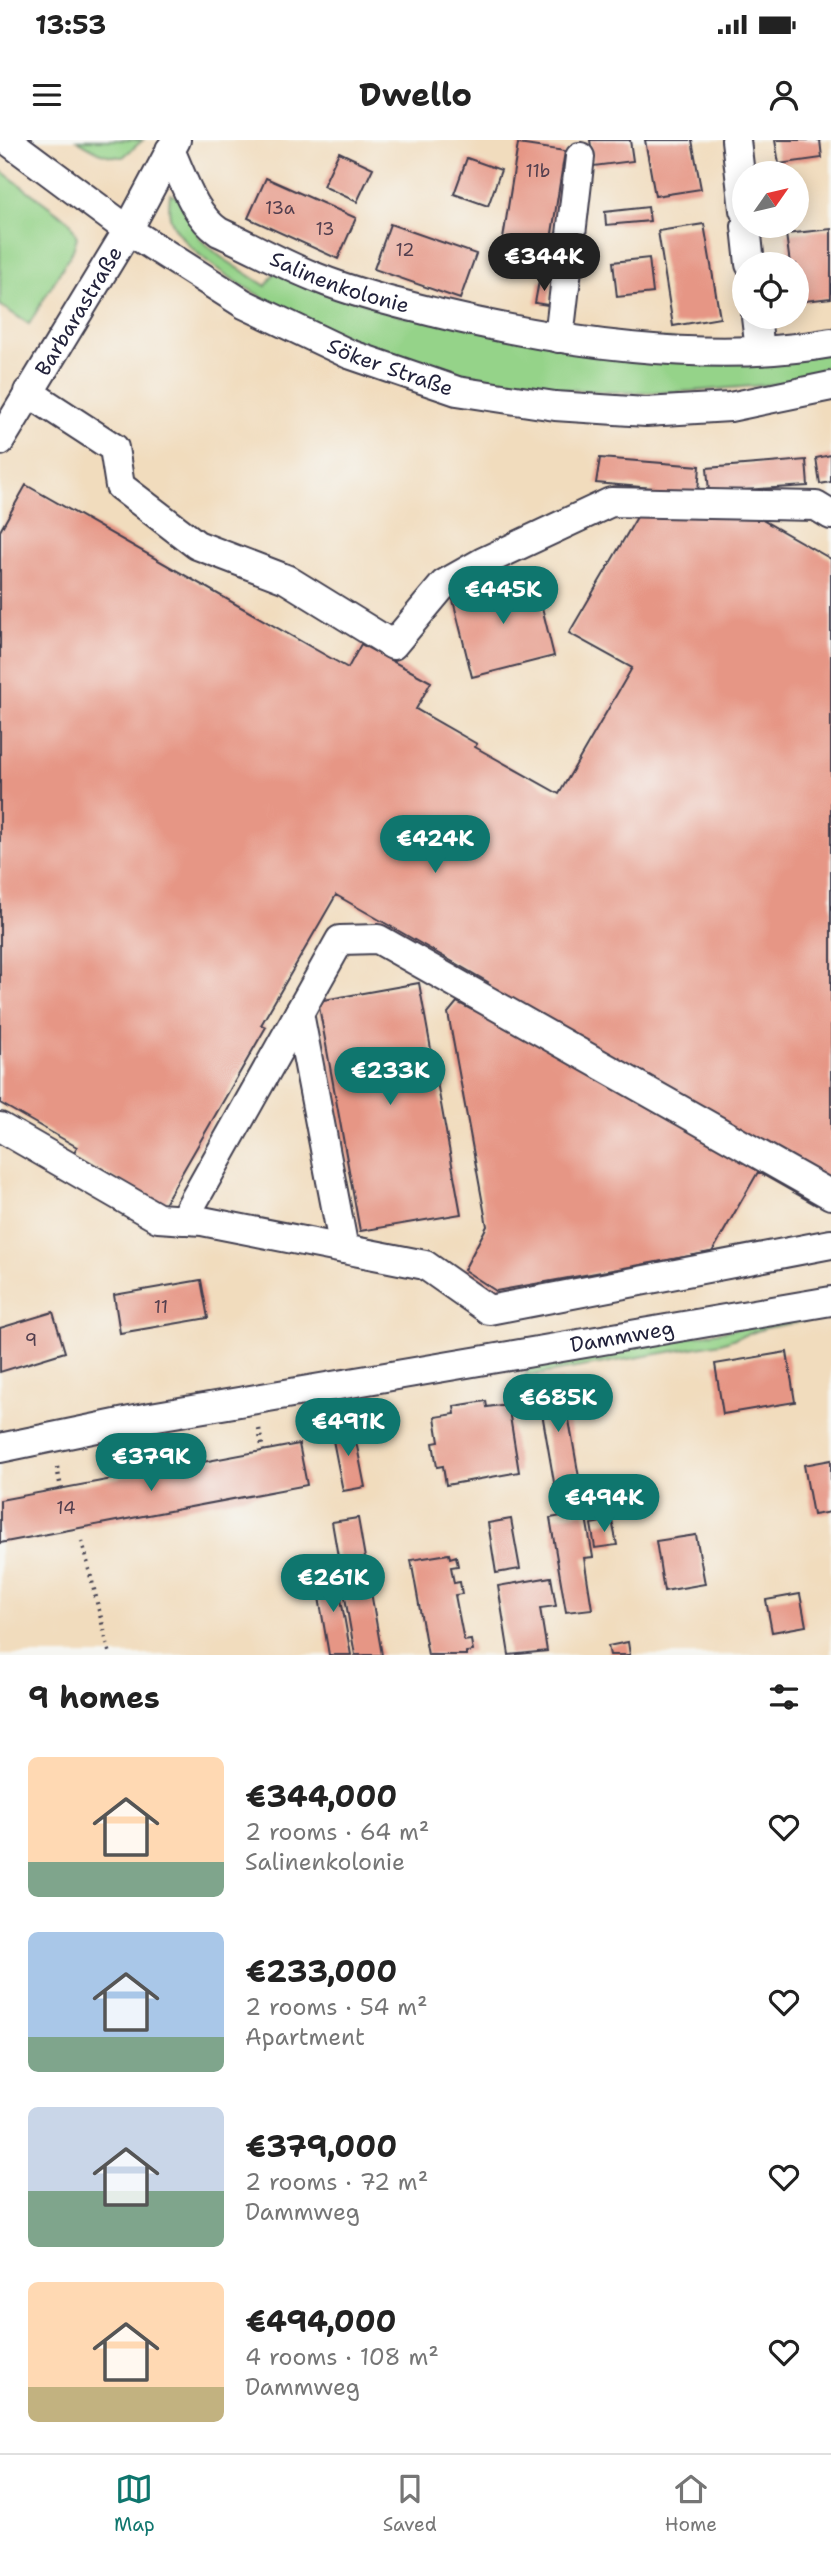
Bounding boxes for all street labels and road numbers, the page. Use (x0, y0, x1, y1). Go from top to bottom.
street label: Barbarastraße (29, 241, 129, 381)
street label: Salinenkolonie (265, 245, 412, 320)
street label: Söker Straße (323, 332, 457, 403)
street label: Dammweg (568, 1314, 676, 1359)

